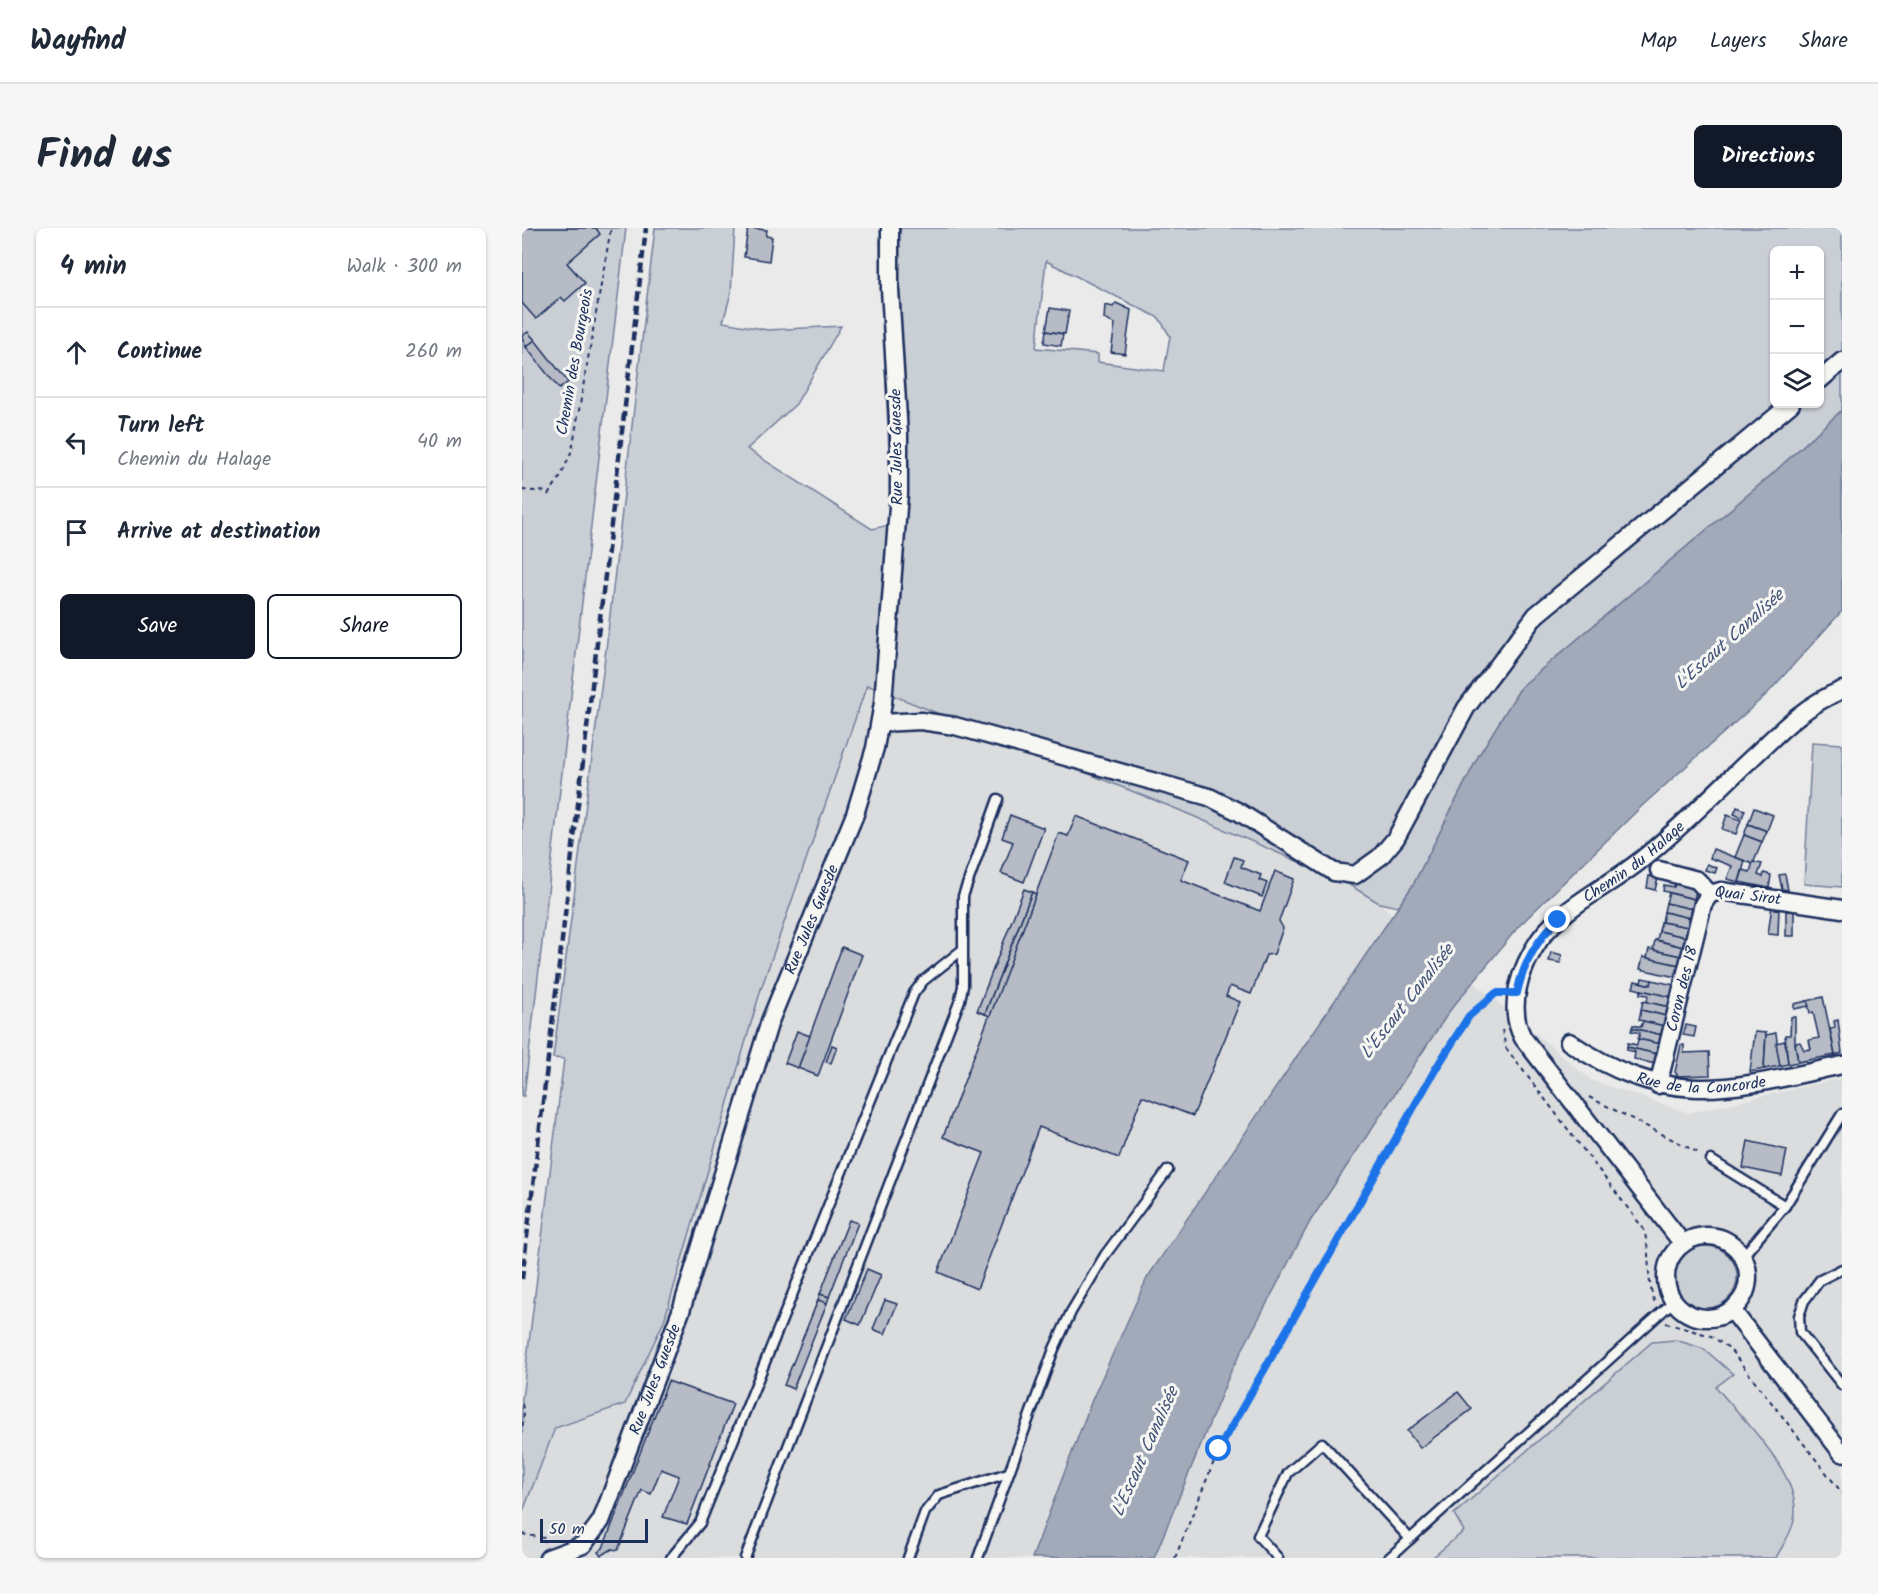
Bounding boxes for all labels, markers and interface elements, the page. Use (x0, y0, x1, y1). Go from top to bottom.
text: Wayfind (30, 19, 126, 64)
text: Map (1640, 25, 1677, 58)
text: Layers (1710, 25, 1766, 58)
text: Share (1799, 25, 1848, 58)
text: Find us (36, 123, 172, 190)
button: Directions (1694, 125, 1842, 188)
text: 4 min (60, 246, 127, 288)
map controls (1770, 246, 1824, 408)
button: + (1770, 246, 1824, 300)
text: Walk · 300 m (347, 251, 462, 283)
street label: Chemin des Bourgeois (550, 287, 600, 437)
button: − (1770, 300, 1824, 354)
text: Continue (117, 335, 202, 370)
icon: ahead (60, 336, 93, 369)
text: 260 m (405, 336, 462, 368)
button: layers (1770, 354, 1824, 408)
street label: Rue Jules Guesde (883, 388, 911, 506)
text: Turn left (117, 409, 204, 444)
icon: left (60, 426, 93, 459)
text: 40 m (417, 426, 462, 458)
text: Chemin du Halage (117, 444, 271, 476)
text: Arrive at destination (117, 515, 320, 550)
icon: arrive (60, 516, 93, 549)
water label: L'Escaut Canalisée (1668, 581, 1793, 697)
button: Save (60, 594, 255, 659)
button: Share (267, 594, 462, 659)
street label: Chemin du Halage (1577, 815, 1691, 909)
street label: Rue Jules Guesde (778, 861, 845, 978)
street label: Quai Sirot (1713, 880, 1783, 913)
route end (1544, 906, 1570, 932)
water label: L'Escaut Canalisée (1354, 937, 1464, 1066)
street label: Coron des 18 (1659, 943, 1705, 1034)
street label: Rue de la Concorde (1633, 1065, 1768, 1101)
street label: Rue Jules Guesde (622, 1320, 687, 1438)
water label: L'Escaut Canalisée (1104, 1381, 1188, 1522)
route start (1205, 1435, 1231, 1461)
scale bar (540, 1516, 648, 1544)
text: 50 m (549, 1517, 585, 1542)

